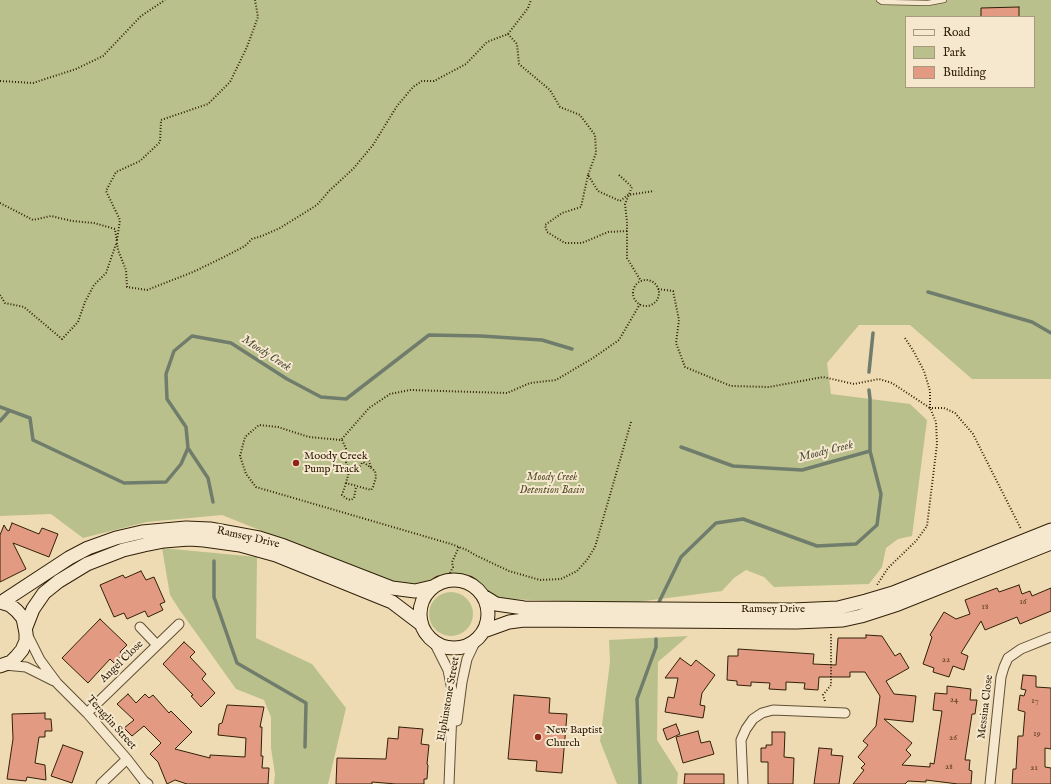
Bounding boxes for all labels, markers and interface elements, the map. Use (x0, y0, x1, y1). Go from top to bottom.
legend (905, 16, 1035, 88)
text: Road (943, 25, 970, 40)
text: Park (943, 45, 966, 60)
text: Building (943, 65, 986, 80)
water label: Moody Creek (239, 333, 293, 375)
water label: Moody Creek (797, 438, 855, 466)
place label: Moody Creek Pump Track (304, 450, 368, 476)
marker: Moody Creek Pump Track (291, 458, 301, 468)
park label: Moody Creek Detention Basin (519, 471, 585, 497)
street label: Ramsey Drive (215, 524, 281, 552)
house number: 16 (1019, 597, 1027, 607)
house number: 18 (982, 602, 988, 612)
street label: Ramsey Drive (741, 603, 805, 617)
street label: Angel Close (97, 638, 147, 686)
house number: 22 (942, 655, 950, 665)
street label: Elphinstone Street (435, 656, 463, 742)
street label: Messina Close (976, 674, 996, 740)
street label: Teraglin Street (83, 693, 139, 753)
house number: 24 (950, 695, 958, 705)
house number: 17 (1031, 696, 1039, 706)
place label: New Baptist Church (546, 724, 602, 750)
house number: 19 (1033, 729, 1041, 739)
marker: New Baptist Church (533, 732, 543, 742)
house number: 26 (949, 733, 957, 743)
house number: 28 (945, 762, 953, 772)
house number: 21 (1030, 763, 1038, 773)

